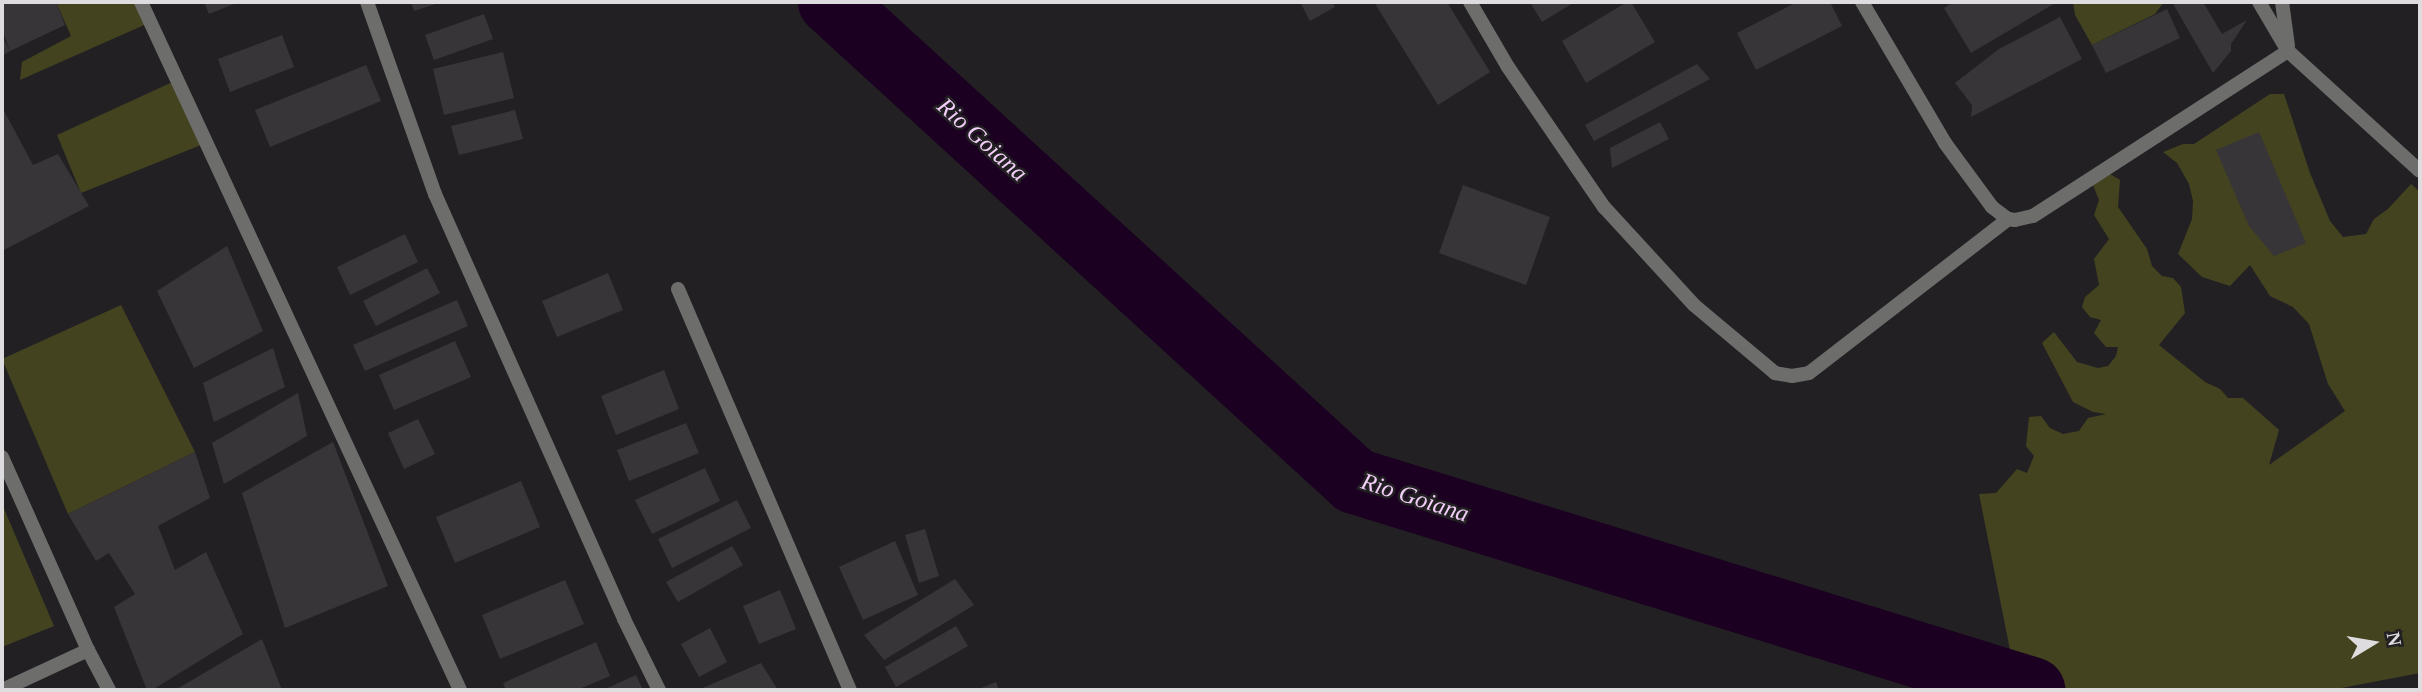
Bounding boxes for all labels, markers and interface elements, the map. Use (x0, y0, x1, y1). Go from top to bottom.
water label: Rio Goiana (931, 92, 1033, 188)
water label: Rio Goiana (1358, 467, 1472, 529)
north arrow (2338, 608, 2408, 678)
text: N (2382, 630, 2406, 648)

